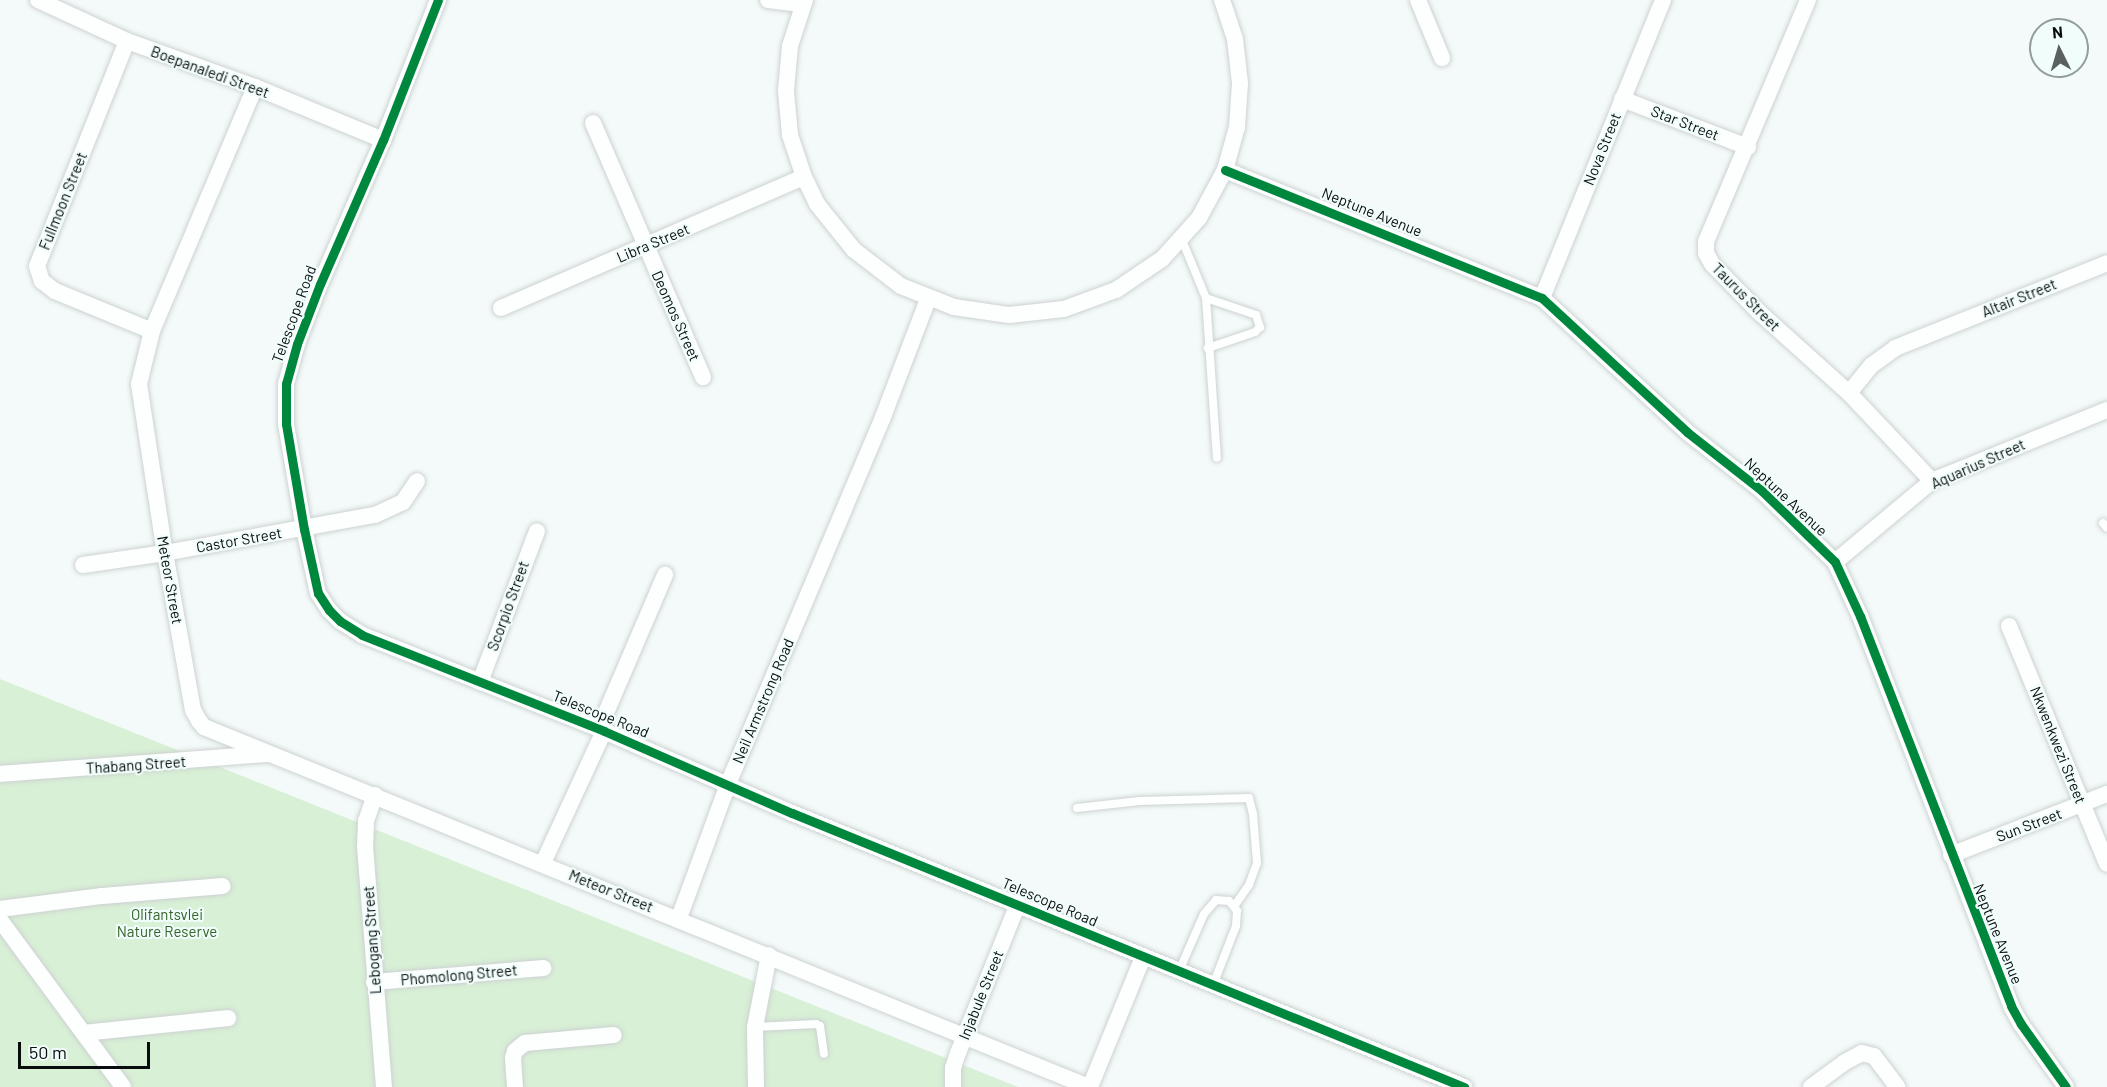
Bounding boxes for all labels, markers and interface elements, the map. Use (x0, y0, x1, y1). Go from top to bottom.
north arrow (2029, 18, 2089, 78)
text: N (2051, 22, 2064, 41)
street label: Boepanaledi Street (148, 42, 272, 102)
street label: Star Street (1648, 102, 1722, 144)
street label: Nova Street (1579, 110, 1625, 188)
street label: Fullmoon Street (35, 149, 91, 253)
street label: Neptune Avenue (1319, 184, 1425, 240)
street label: Libra Street (614, 220, 692, 266)
street label: Taurus Street (1708, 259, 1784, 335)
street label: Telescope Road (268, 263, 320, 365)
street label: Deomos Street (648, 268, 704, 364)
street label: Altair Street (1979, 275, 2059, 321)
street label: Aquarius Street (1928, 435, 2028, 493)
street label: Neptune Avenue (1741, 454, 1831, 540)
street label: Castor Street (195, 524, 283, 556)
street label: Meteor Street (153, 534, 187, 626)
street label: Scorpio Street (483, 559, 533, 653)
street label: Neil Armstrong Road (729, 636, 797, 766)
street label: Nkwenkwezi Street (2026, 684, 2090, 806)
street label: Telescope Road (550, 686, 652, 742)
street label: Thabang Street (85, 753, 187, 777)
street label: Sun Street (1994, 804, 2064, 846)
street label: Meteor Street (566, 866, 656, 916)
street label: Telescope Road (999, 874, 1101, 930)
street label: Neptune Avenue (1970, 881, 2026, 987)
street label: Lebogang Street (359, 885, 385, 995)
park label: Olifantsvlei Nature Reserve (117, 905, 217, 940)
street label: Injabule Street (955, 948, 1007, 1042)
street label: Phomolong Street (400, 961, 518, 989)
scale bar (21, 1030, 153, 1068)
text: 50 m (29, 1041, 67, 1063)

